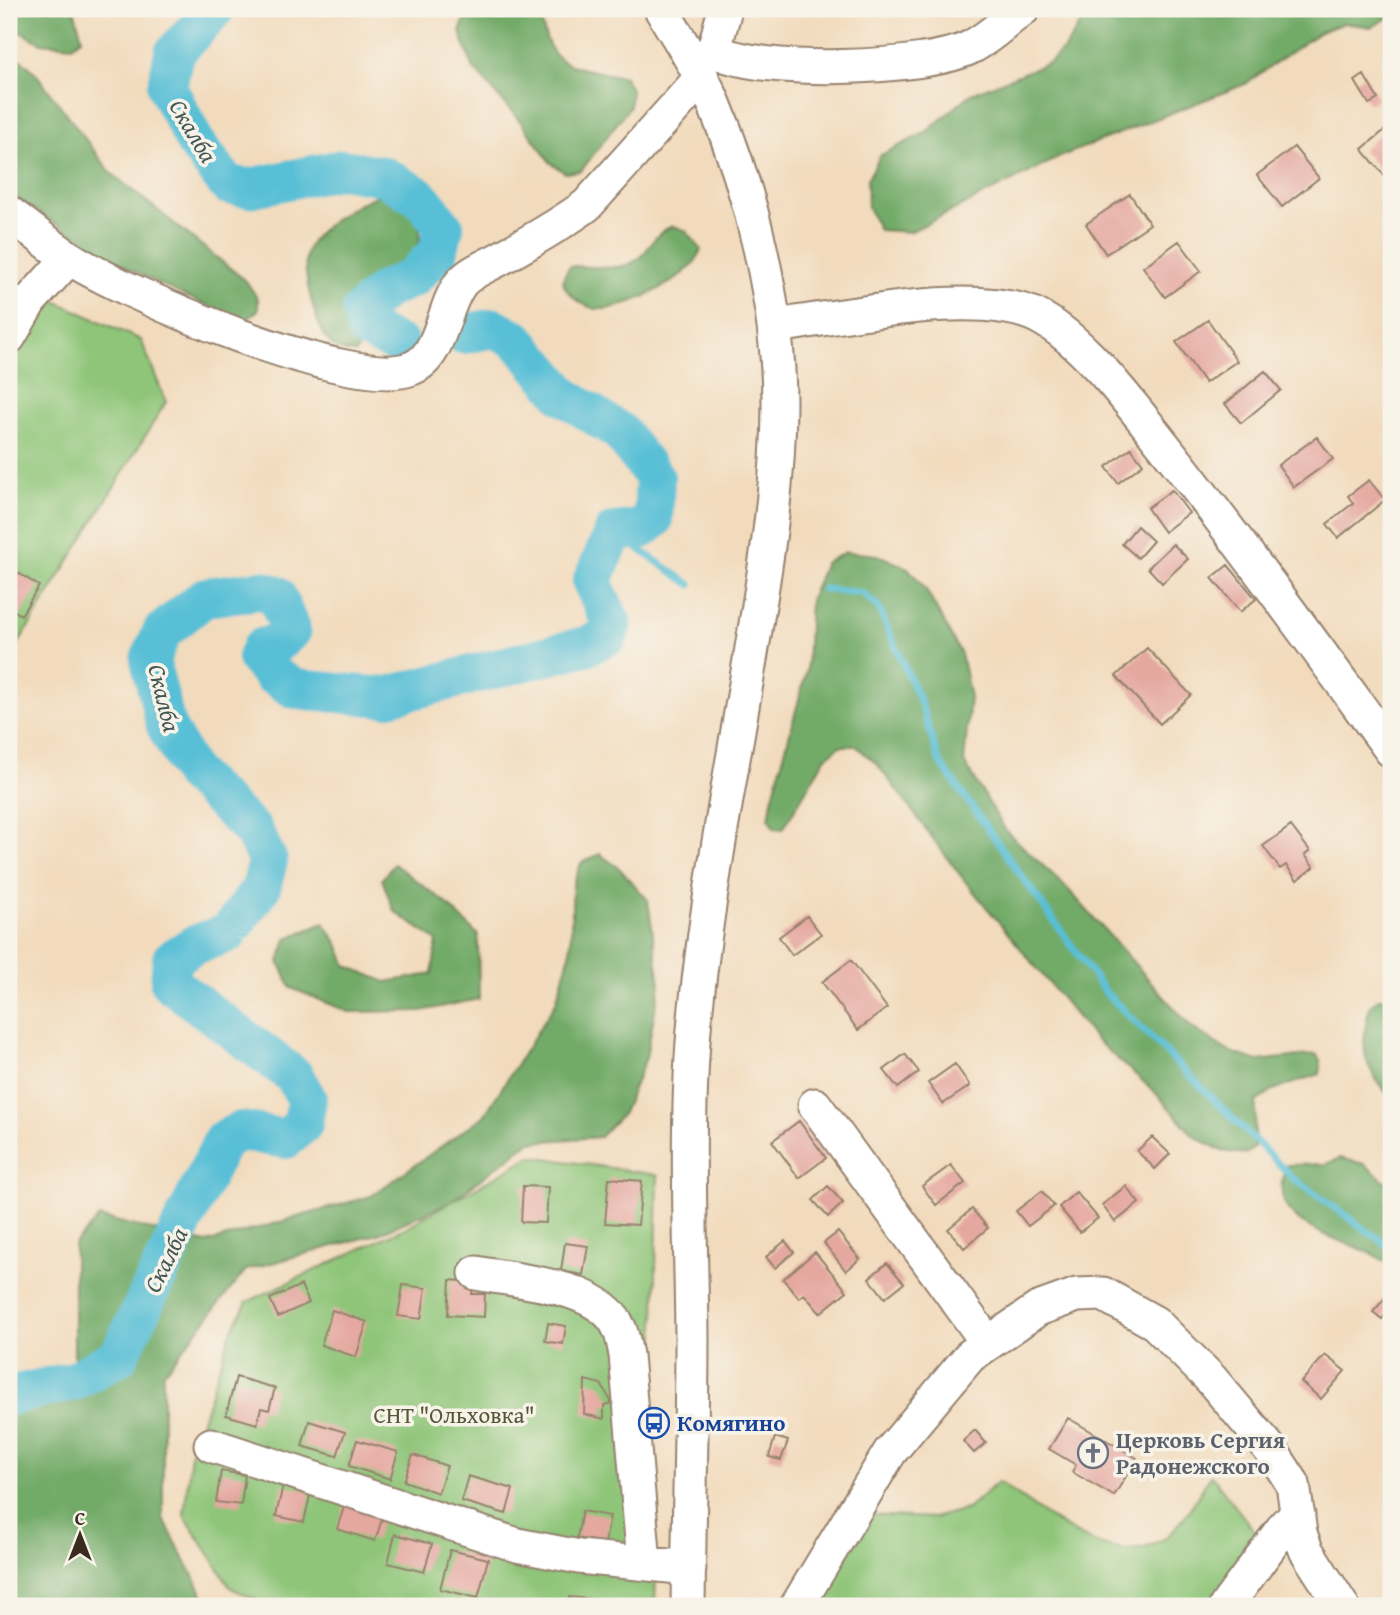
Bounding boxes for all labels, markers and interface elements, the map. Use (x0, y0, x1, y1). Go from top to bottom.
water label: Скалба (161, 92, 226, 169)
water label: Скалба (139, 660, 190, 735)
water label: Скалба (135, 1221, 196, 1298)
park label: СНТ "Ольховка" (373, 1398, 535, 1431)
bus stop icon: Комягино (637, 1406, 671, 1440)
place label: Комягино (677, 1406, 785, 1439)
place label: Церковь Сергия Радонежского (1116, 1423, 1285, 1482)
church icon: Церковь Сергия Радонежского (1076, 1436, 1110, 1470)
north arrow (46, 1500, 116, 1570)
text: С (75, 1504, 86, 1532)

